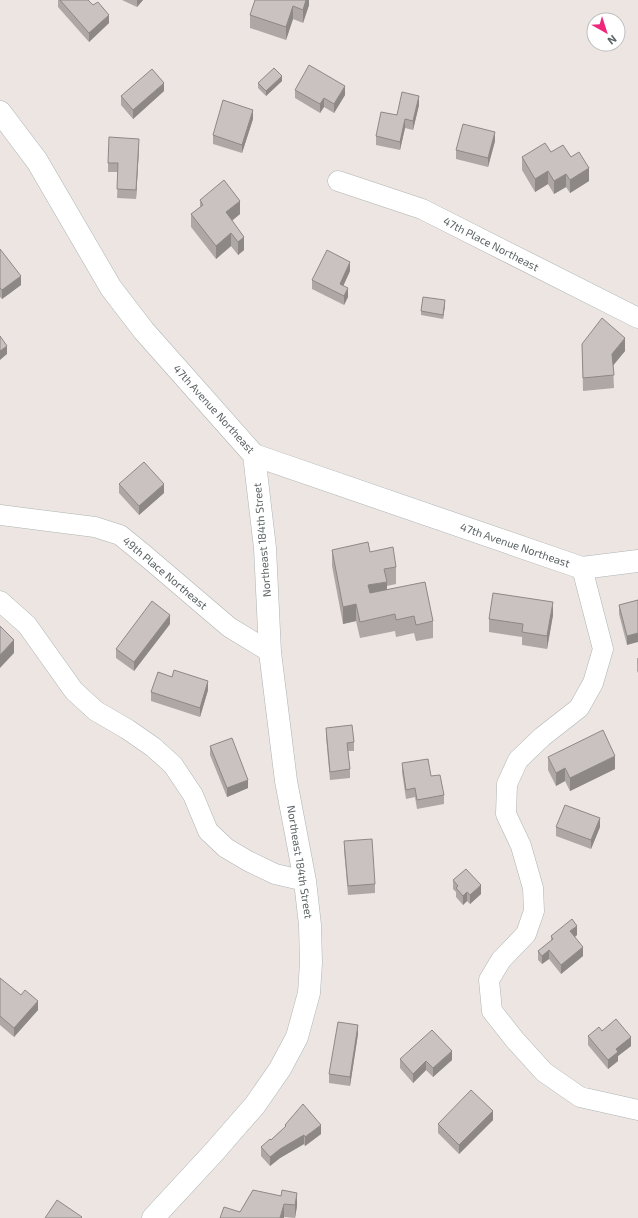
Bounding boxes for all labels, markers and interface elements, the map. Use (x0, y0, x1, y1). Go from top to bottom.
north arrow (586, 12, 626, 52)
text: N (605, 33, 620, 48)
street label: 47th Place Northeast (441, 214, 541, 273)
street label: 47th Avenue Northeast (171, 362, 258, 456)
street label: Northeast 184th Street (250, 482, 273, 598)
street label: 47th Avenue Northeast (459, 520, 572, 569)
street label: 49th Place Northeast (120, 533, 210, 612)
street label: Northeast 184th Street (285, 804, 316, 920)

